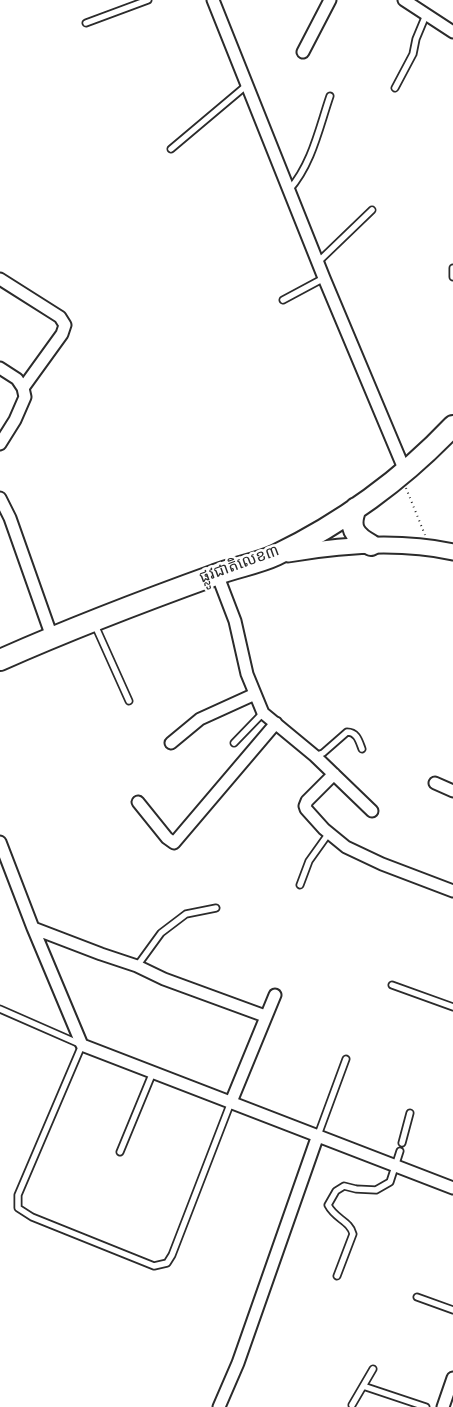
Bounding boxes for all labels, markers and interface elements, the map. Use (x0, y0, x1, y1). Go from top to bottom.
street label: ផ្លូវជាតិលេខ៣ (197, 543, 283, 589)

